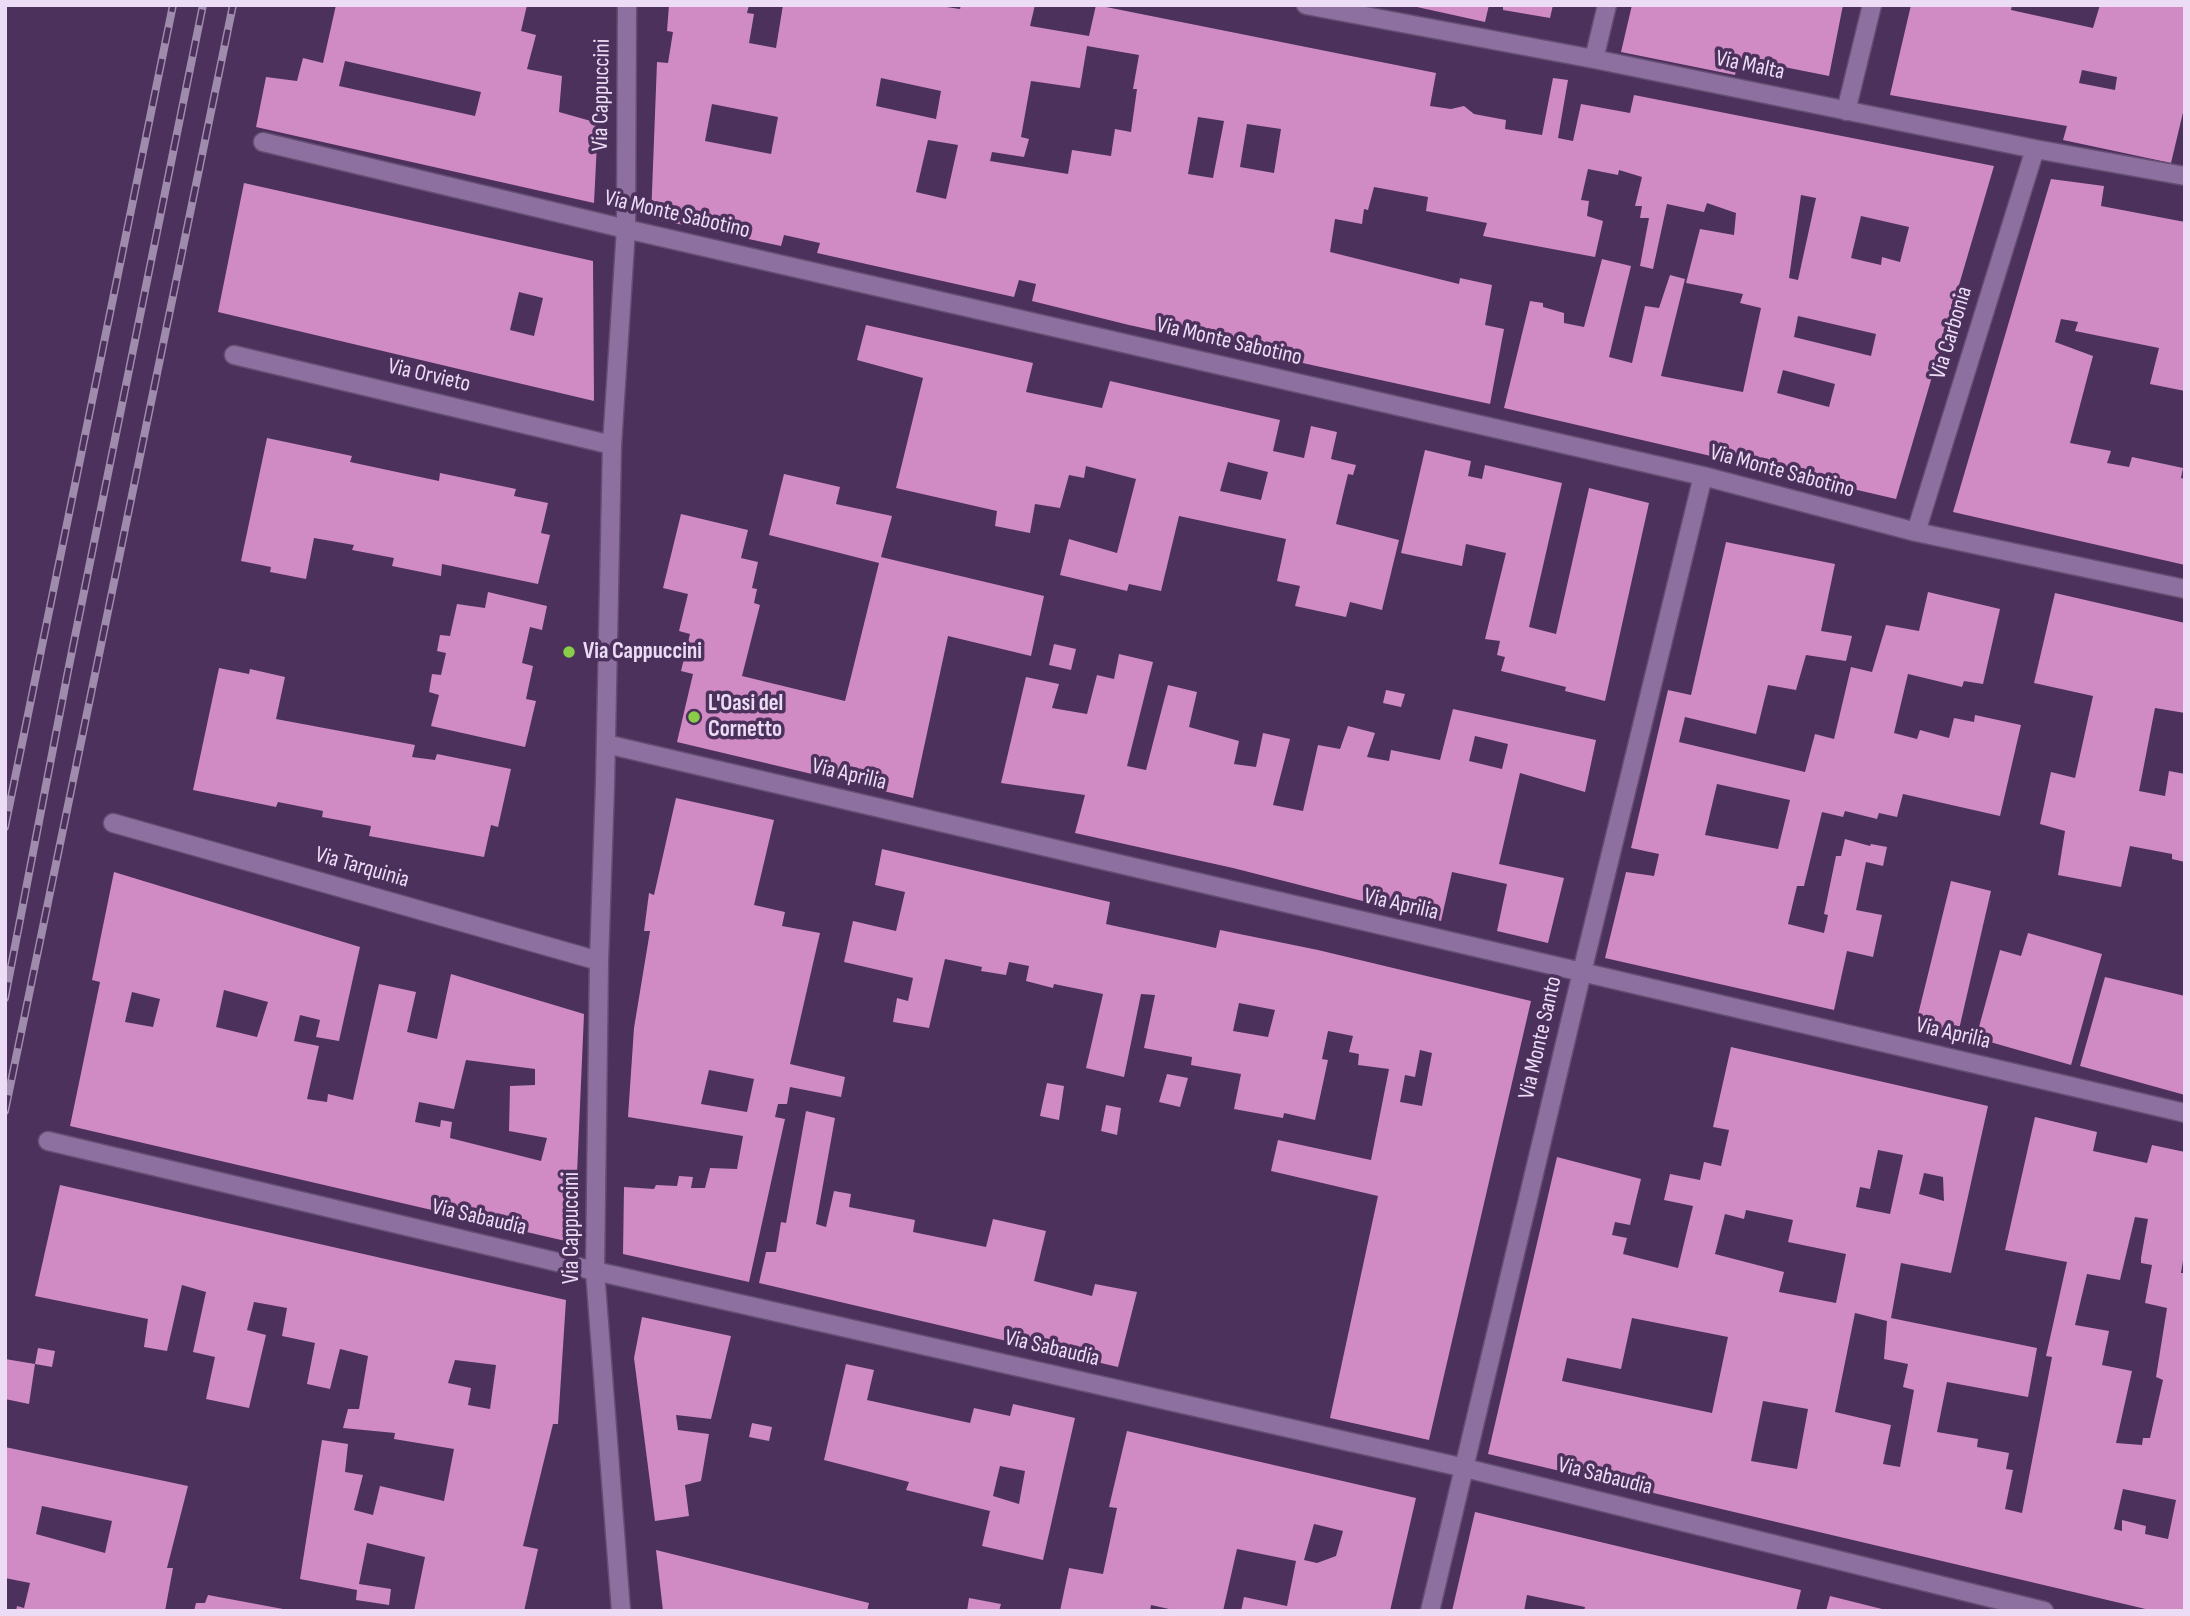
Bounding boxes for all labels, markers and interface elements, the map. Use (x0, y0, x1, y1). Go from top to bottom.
street label: Via Cappuccini (587, 39, 617, 151)
street label: Via Malta (1713, 45, 1787, 87)
street label: Via Monte Sabotino (602, 185, 752, 245)
street label: Via Carbonia (1925, 283, 1979, 383)
street label: Via Monte Sabotino (1154, 312, 1304, 372)
street label: Via Orvieto (385, 353, 473, 399)
street label: Via Monte Sabotino (1707, 439, 1857, 505)
place label: Via Cappuccini (583, 638, 702, 666)
marker: Via Cappuccini (561, 644, 577, 660)
place label: L'Oasi del Cornetto (708, 690, 783, 744)
marker: L'Oasi del Cornetto (686, 709, 702, 725)
street label: Via Aprilia (809, 753, 889, 797)
street label: Via Tarquinia (312, 841, 412, 895)
street label: Via Aprilia (1361, 883, 1441, 927)
street label: Via Monte Santo (1513, 974, 1569, 1102)
street label: Via Aprilia (1913, 1012, 1993, 1056)
street label: Via Cappuccini (558, 1172, 586, 1284)
street label: Via Sabaudia (429, 1194, 529, 1242)
street label: Via Sabaudia (1002, 1325, 1102, 1373)
street label: Via Sabaudia (1555, 1452, 1655, 1502)

